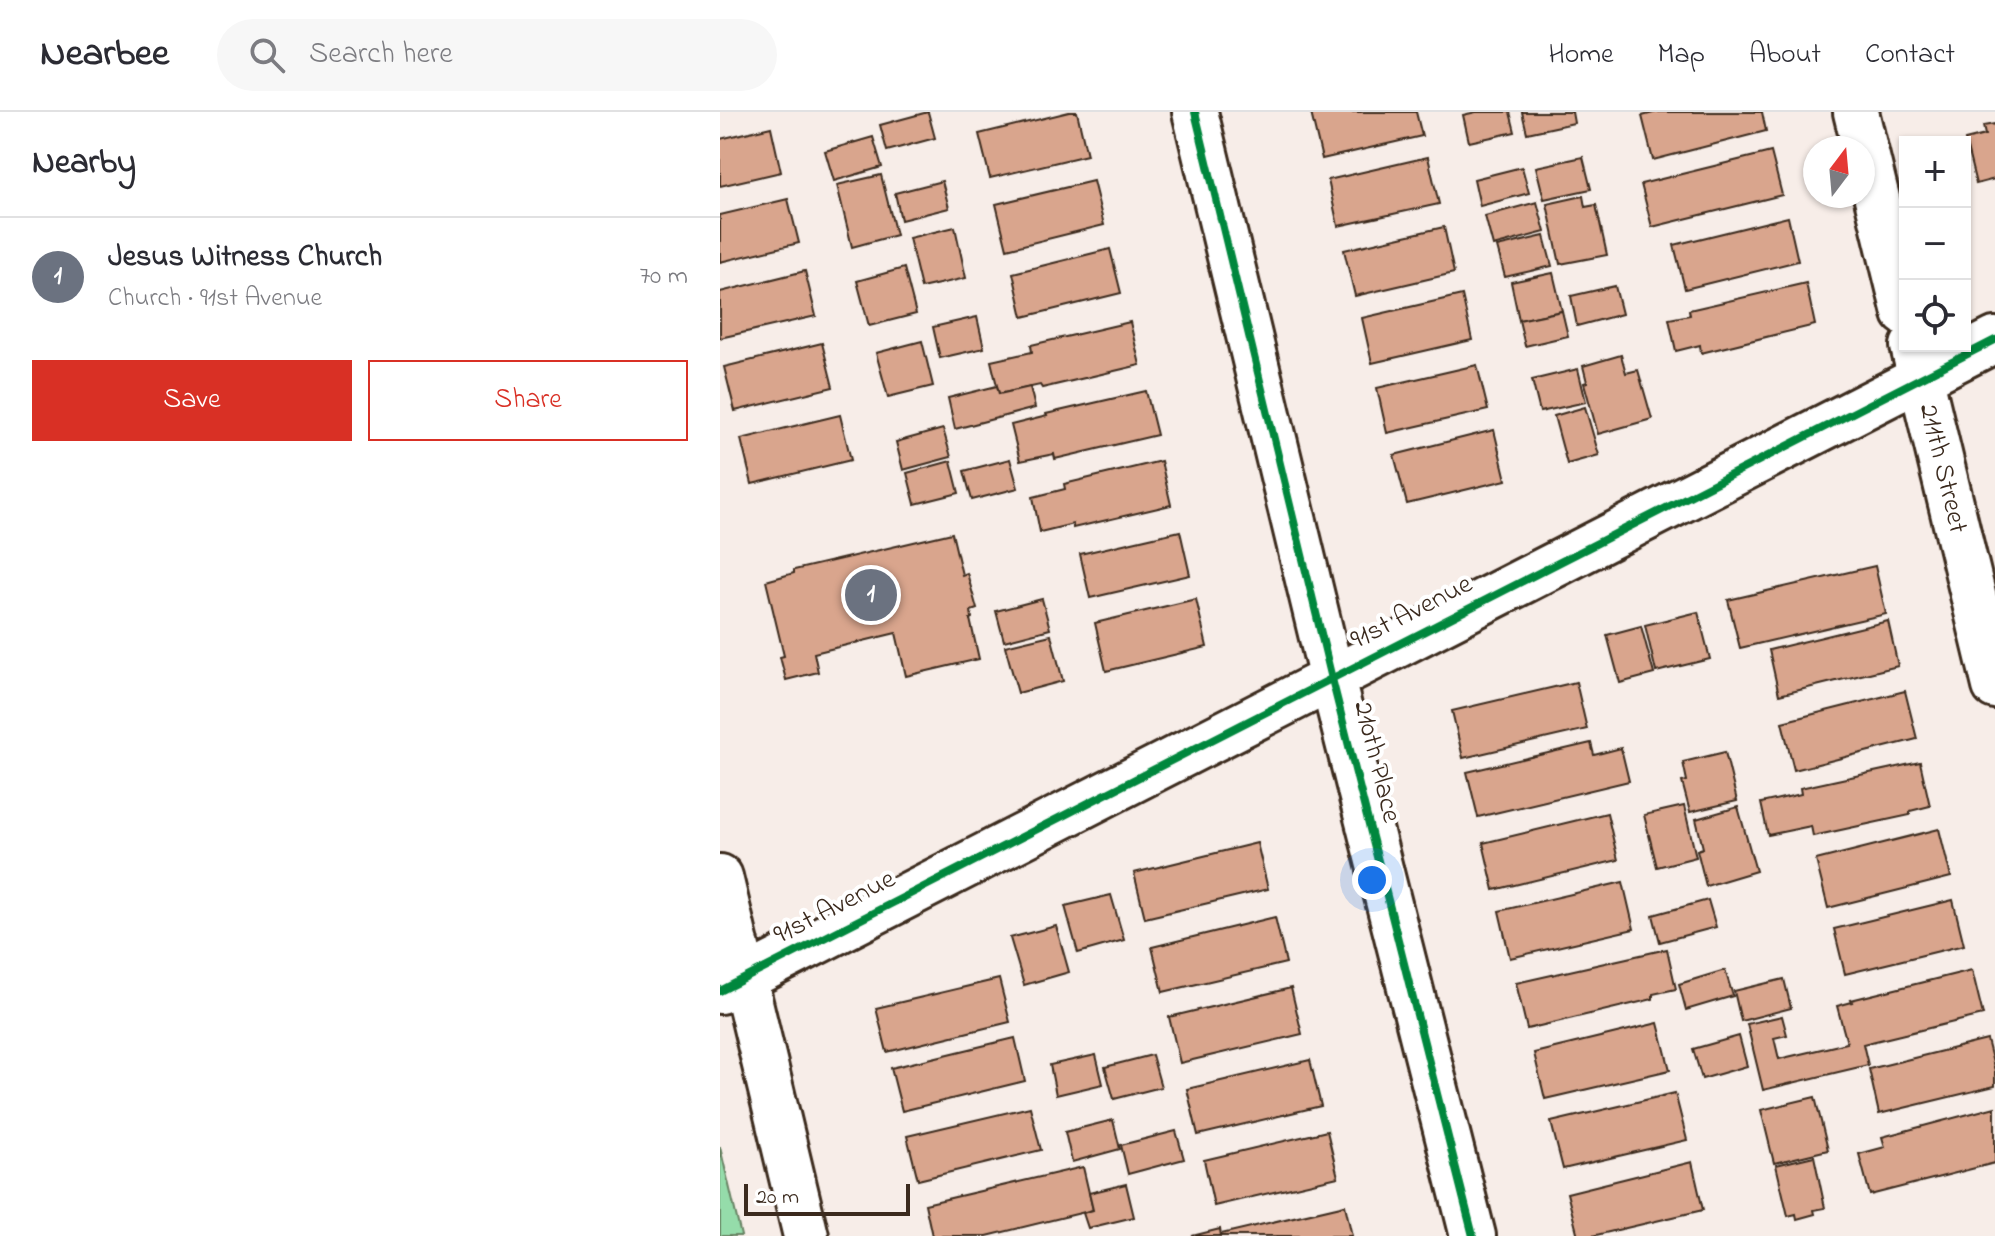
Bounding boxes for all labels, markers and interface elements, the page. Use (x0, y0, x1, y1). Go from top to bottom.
search box (217, 19, 777, 91)
text: Nearbee (40, 27, 169, 83)
icon: search (245, 33, 289, 77)
text: Search here (309, 33, 453, 77)
text: Home (1548, 35, 1614, 76)
text: Map (1658, 35, 1705, 76)
text: About (1749, 35, 1821, 76)
text: Contact (1865, 35, 1955, 76)
north arrow (1803, 136, 1875, 208)
map controls (1899, 136, 1971, 352)
button: + (1899, 136, 1971, 208)
text: Nearby (32, 139, 136, 189)
button: − (1899, 208, 1971, 280)
text: Jesus Witness Church (108, 236, 382, 280)
text: 1 (54, 258, 62, 296)
text: 70 m (639, 258, 688, 296)
text: Church · 91st Avenue (108, 280, 322, 318)
button: locate (1899, 280, 1971, 352)
button: Save (32, 360, 352, 441)
button: Share (368, 360, 688, 441)
street label: 211th Street (1907, 399, 1978, 538)
pin: 1 (845, 565, 897, 625)
street label: 91st Avenue (1344, 565, 1480, 661)
street label: 210th Place (1341, 697, 1411, 828)
street label: 91st Avenue (767, 860, 903, 956)
your location (1352, 860, 1392, 900)
scale bar (744, 1180, 910, 1216)
text: 20 m (756, 1182, 799, 1214)

